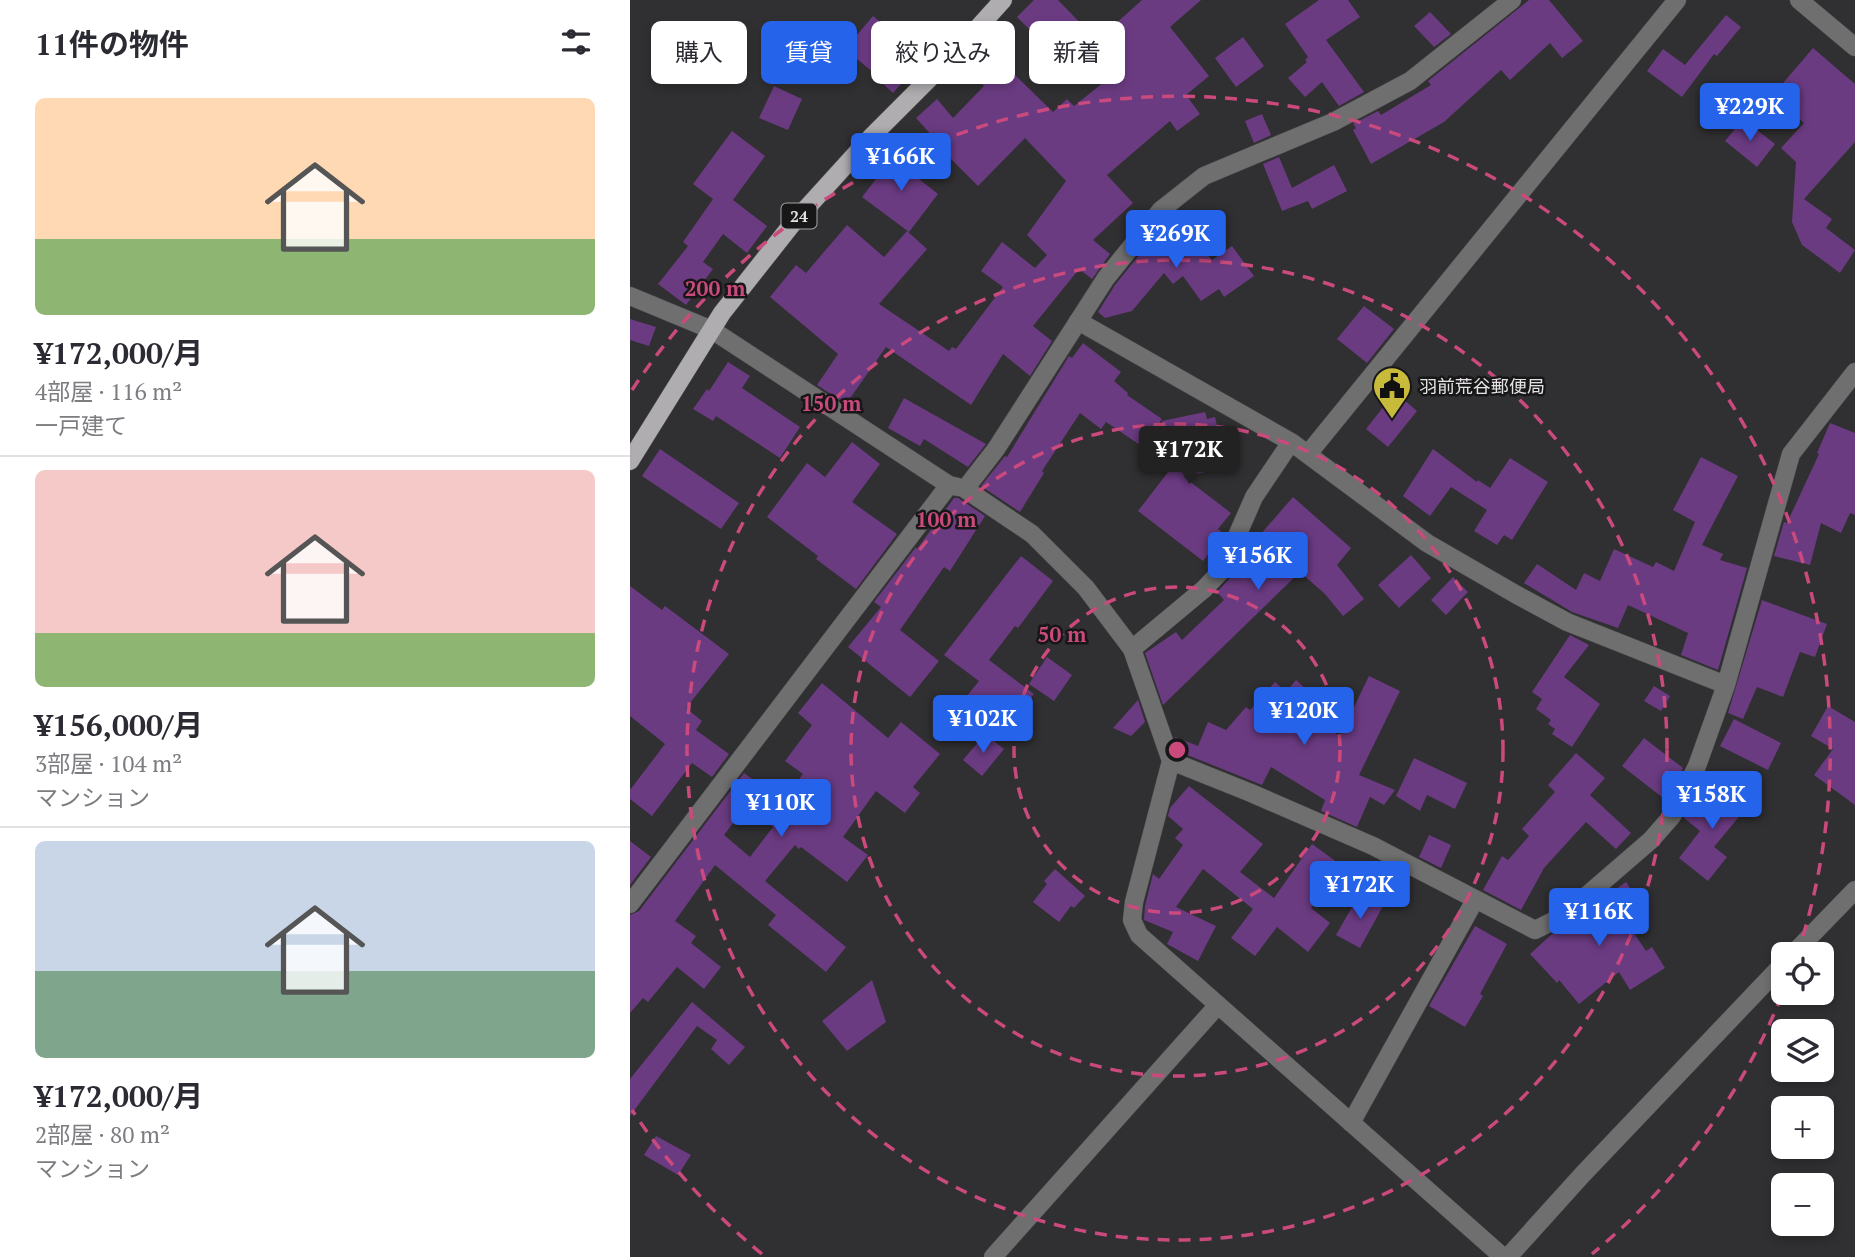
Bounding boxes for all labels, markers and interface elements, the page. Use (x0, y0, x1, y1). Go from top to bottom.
chip: 購入 (651, 21, 747, 84)
chip: 賃貸 (761, 21, 857, 84)
chip: 絞り込み (871, 21, 1015, 84)
chip: 新着 (1029, 21, 1125, 84)
icon: filters (557, 23, 595, 61)
text: 11件の物件 (35, 24, 189, 64)
pin: ¥229K (1701, 83, 1799, 143)
text: ¥229K (1716, 90, 1784, 121)
pin: ¥166K (852, 134, 950, 193)
text: ¥166K (867, 140, 935, 171)
icon: home (252, 144, 378, 270)
road number: 24 (782, 204, 816, 229)
pin: ¥269K (1127, 210, 1225, 270)
text: ¥269K (1142, 217, 1210, 248)
text: 200 m (685, 274, 746, 302)
text: ¥172,000/月 (35, 333, 203, 373)
public building icon: 羽前荒谷郵便局 (1371, 365, 1413, 420)
place label: 羽前荒谷郵便局 (1419, 374, 1545, 398)
text: 4部屋 · 116 m² (35, 376, 182, 407)
text: 150 m (801, 389, 862, 417)
text: 一戸建て (35, 410, 127, 441)
pin: ¥172K (1140, 426, 1238, 486)
text: ¥172K (1155, 433, 1223, 464)
text: 100 m (916, 505, 977, 533)
icon: home (252, 516, 378, 642)
pin: ¥156K (1209, 532, 1307, 592)
text: ¥156K (1224, 539, 1292, 570)
text: 50 m (1038, 620, 1087, 648)
pin: ¥120K (1255, 688, 1353, 747)
text: ¥120K (1270, 694, 1338, 725)
pin: ¥102K (934, 696, 1032, 755)
text: ¥102K (949, 702, 1017, 733)
text: ¥156,000/月 (35, 705, 203, 745)
centre of rings (1165, 738, 1189, 762)
text: 3部屋 · 104 m² (35, 748, 182, 779)
pin: ¥158K (1663, 772, 1761, 831)
text: ¥158K (1678, 778, 1746, 809)
pin: ¥110K (732, 780, 830, 839)
text: マンション (35, 782, 150, 813)
text: ¥110K (747, 786, 815, 817)
pin: ¥172K (1311, 862, 1409, 921)
text: ¥172K (1326, 868, 1394, 899)
icon: home (252, 887, 378, 1013)
pin: ¥116K (1550, 888, 1648, 948)
text: ¥116K (1565, 895, 1633, 926)
map controls (1771, 942, 1834, 1236)
button: locate (1771, 942, 1834, 1005)
button: layers (1771, 1019, 1834, 1082)
text: ¥172,000/月 (35, 1076, 203, 1116)
button: + (1771, 1096, 1834, 1159)
text: 2部屋 · 80 m² (35, 1119, 170, 1150)
text: マンション (35, 1153, 150, 1184)
button: − (1771, 1173, 1834, 1236)

